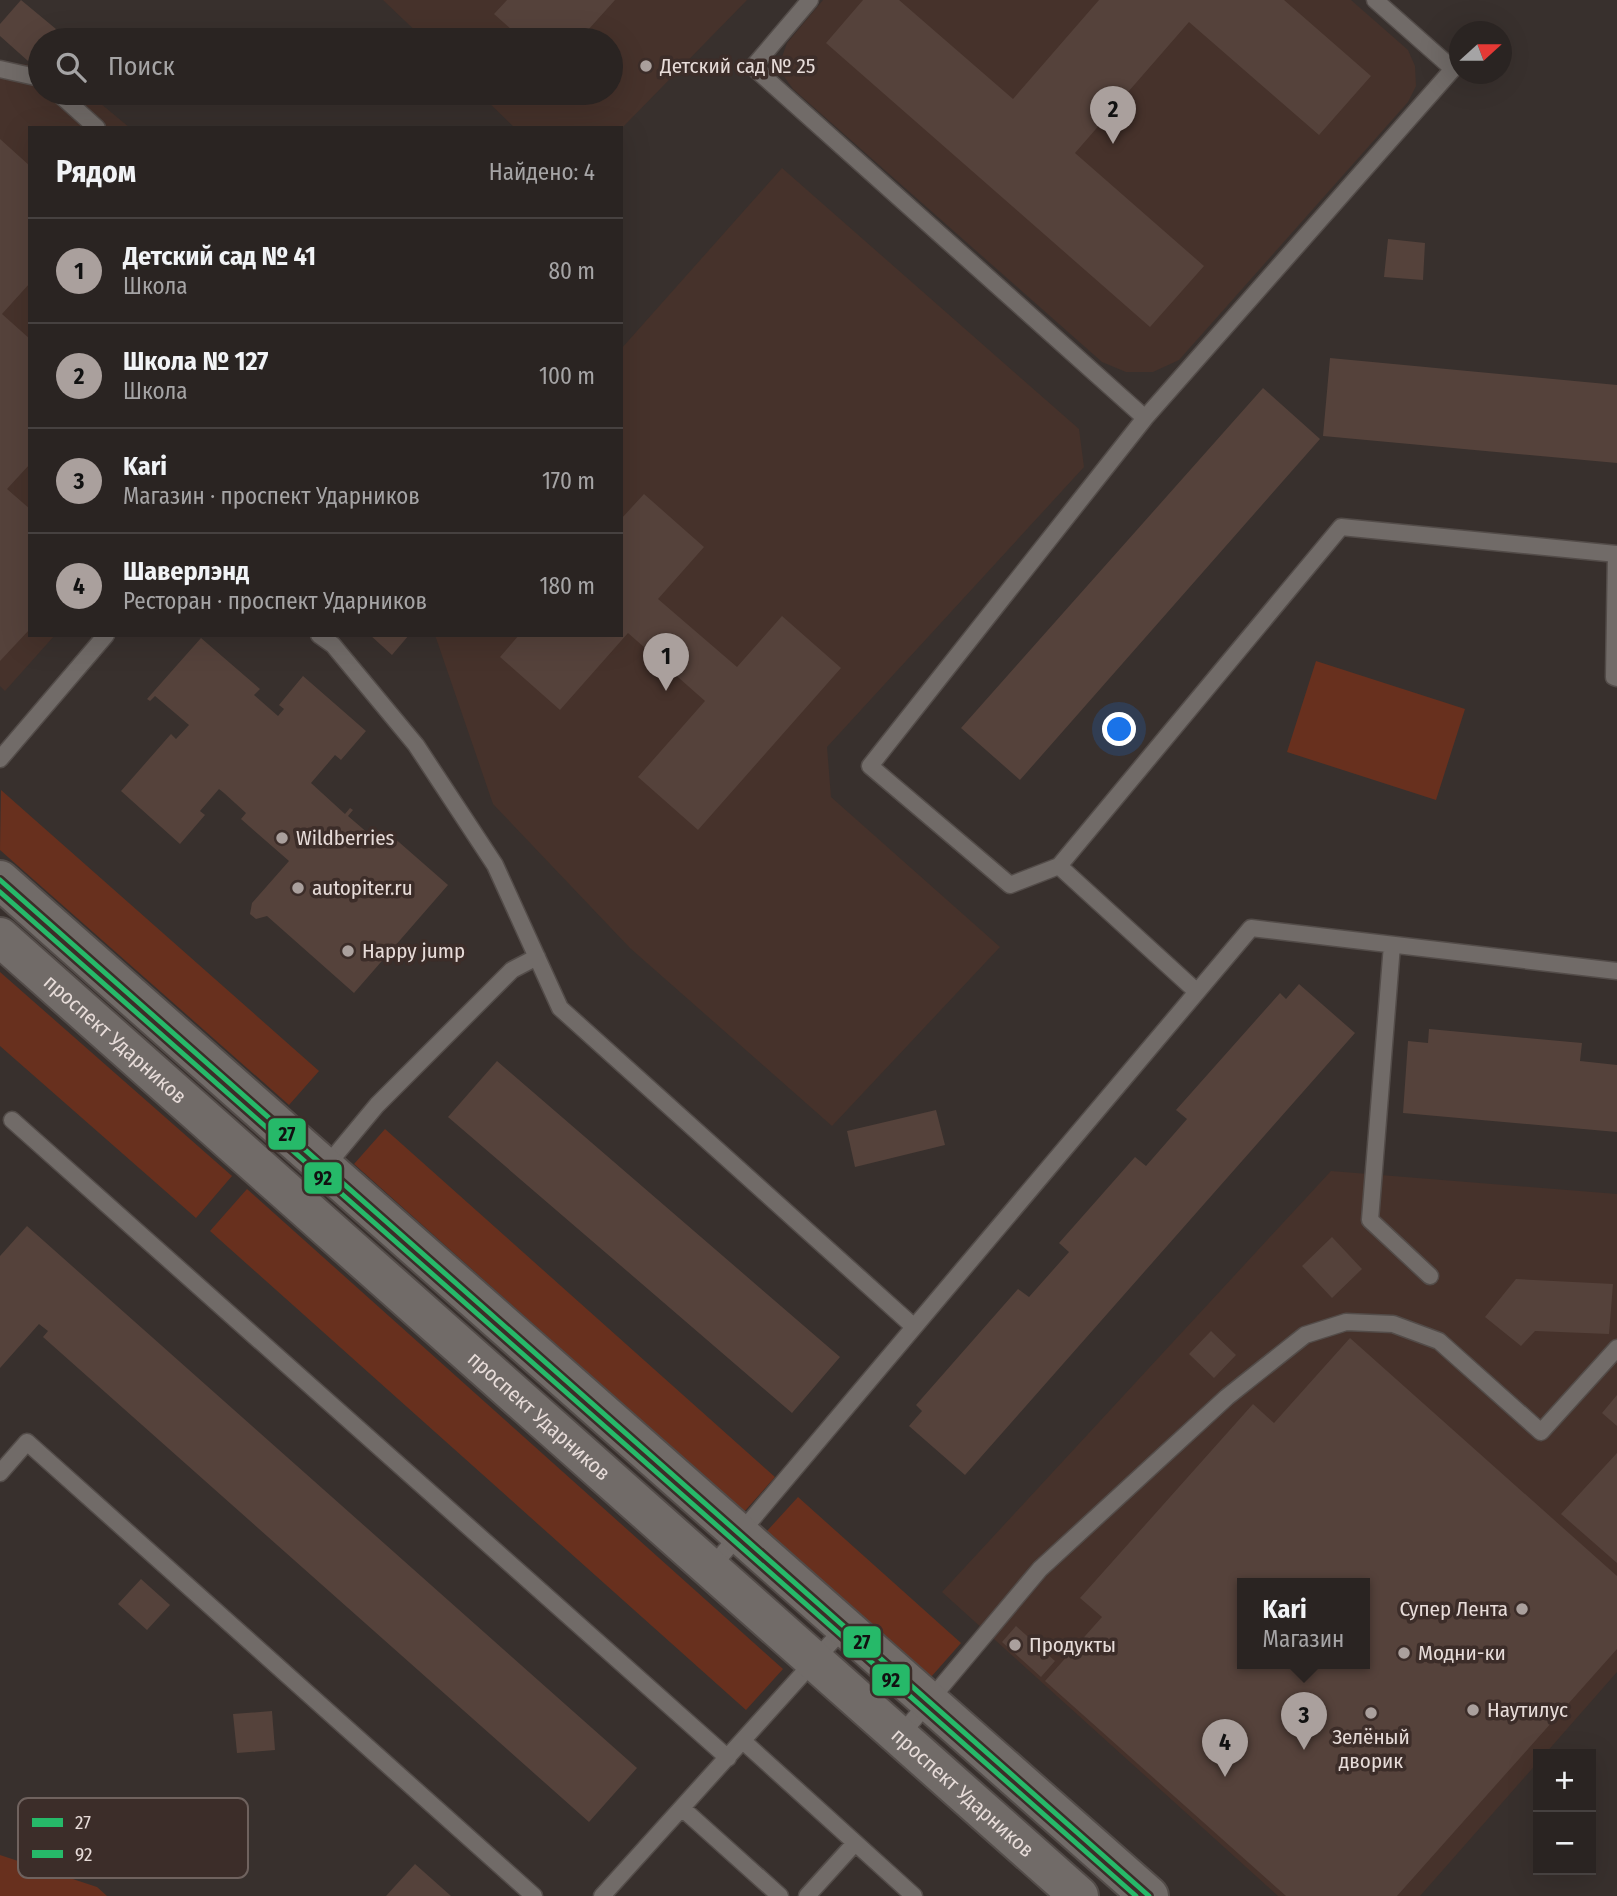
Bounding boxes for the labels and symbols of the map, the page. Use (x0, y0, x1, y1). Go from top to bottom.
north arrow (1449, 21, 1512, 84)
place label: Детский сад № 25 (659, 53, 815, 79)
marker: Детский сад № 25 (638, 58, 654, 74)
pin: 2 (1090, 86, 1136, 144)
pin: 1 (643, 633, 689, 691)
your location (1102, 712, 1136, 746)
place label: Wildberries (296, 825, 395, 851)
marker: Wildberries (274, 830, 290, 846)
place label: autopiter.ru (312, 875, 413, 901)
marker: autopiter.ru (290, 880, 306, 896)
place label: Happy jump (362, 938, 465, 964)
marker: Happy jump (340, 943, 356, 959)
street label: проспект Ударников (38, 969, 192, 1110)
line badge: 27 (267, 1117, 307, 1151)
text: 27 (278, 1123, 295, 1146)
line badge: 92 (303, 1161, 343, 1195)
text: 92 (314, 1167, 332, 1190)
street label: проспект Ударников (462, 1346, 616, 1486)
place label: Супер Лента (1399, 1596, 1508, 1622)
marker: Супер Лента (1514, 1601, 1530, 1617)
line badge: 27 (842, 1625, 882, 1659)
text: 27 (853, 1631, 870, 1654)
place label: Продукты (1029, 1632, 1116, 1658)
marker: Продукты (1007, 1637, 1023, 1653)
place label: Модни-ки (1418, 1640, 1506, 1666)
marker: Модни-ки (1396, 1645, 1412, 1661)
line badge: 92 (871, 1663, 911, 1697)
text: 92 (882, 1669, 900, 1692)
pin: 3 (1281, 1692, 1327, 1750)
place label: Наутилус (1487, 1697, 1568, 1723)
marker: Наутилус (1465, 1702, 1481, 1718)
marker: Зелёный дворик (1363, 1705, 1379, 1721)
pin: 4 (1202, 1719, 1248, 1777)
street label: проспект Ударников (886, 1722, 1039, 1863)
place label: Зелёный дворик (1332, 1724, 1410, 1774)
legend (18, 1798, 248, 1878)
text: 27 (75, 1811, 91, 1834)
text: 92 (75, 1843, 92, 1866)

